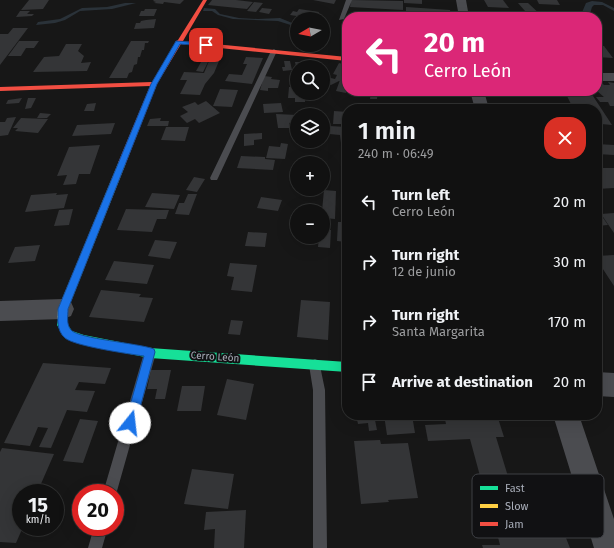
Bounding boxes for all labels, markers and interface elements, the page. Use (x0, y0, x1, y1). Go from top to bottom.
north arrow (290, 12, 330, 52)
map controls (290, 12, 330, 244)
text: 20 m (424, 26, 485, 59)
pin (189, 28, 223, 62)
icon: left (358, 28, 410, 80)
icon: arrive (195, 34, 217, 56)
button: search (290, 60, 330, 100)
text: Cerro León (424, 60, 512, 82)
button: layers (290, 108, 330, 148)
text: 1 min (358, 117, 416, 145)
button: close (544, 117, 586, 159)
text: 240 m · 06:49 (358, 146, 434, 161)
button: + (290, 156, 330, 196)
text: Turn left (392, 186, 450, 204)
icon: left (358, 191, 380, 213)
text: 20 m (553, 193, 586, 211)
button: − (290, 204, 330, 244)
text: Cerro León (392, 204, 455, 219)
text: Turn right (392, 246, 459, 264)
icon: right (358, 251, 380, 273)
text: 30 m (553, 253, 586, 271)
text: 12 de junio (392, 264, 456, 279)
text: Turn right (392, 306, 459, 324)
icon: right (358, 311, 380, 333)
text: 170 m (548, 313, 586, 331)
text: Santa Margarita (392, 324, 485, 339)
street label: Cerro León (190, 349, 240, 365)
icon: arrive (358, 371, 380, 393)
text: Arrive at destination (392, 373, 533, 391)
text: 20 m (553, 373, 586, 391)
position arrow (109, 402, 151, 444)
legend (472, 474, 604, 538)
text: Fast (505, 482, 525, 495)
speed limit sign: 20 (72, 484, 124, 536)
text: 15 (28, 493, 48, 517)
text: Slow (505, 500, 529, 513)
text: km/h (26, 514, 50, 526)
text: Jam (505, 518, 524, 531)

